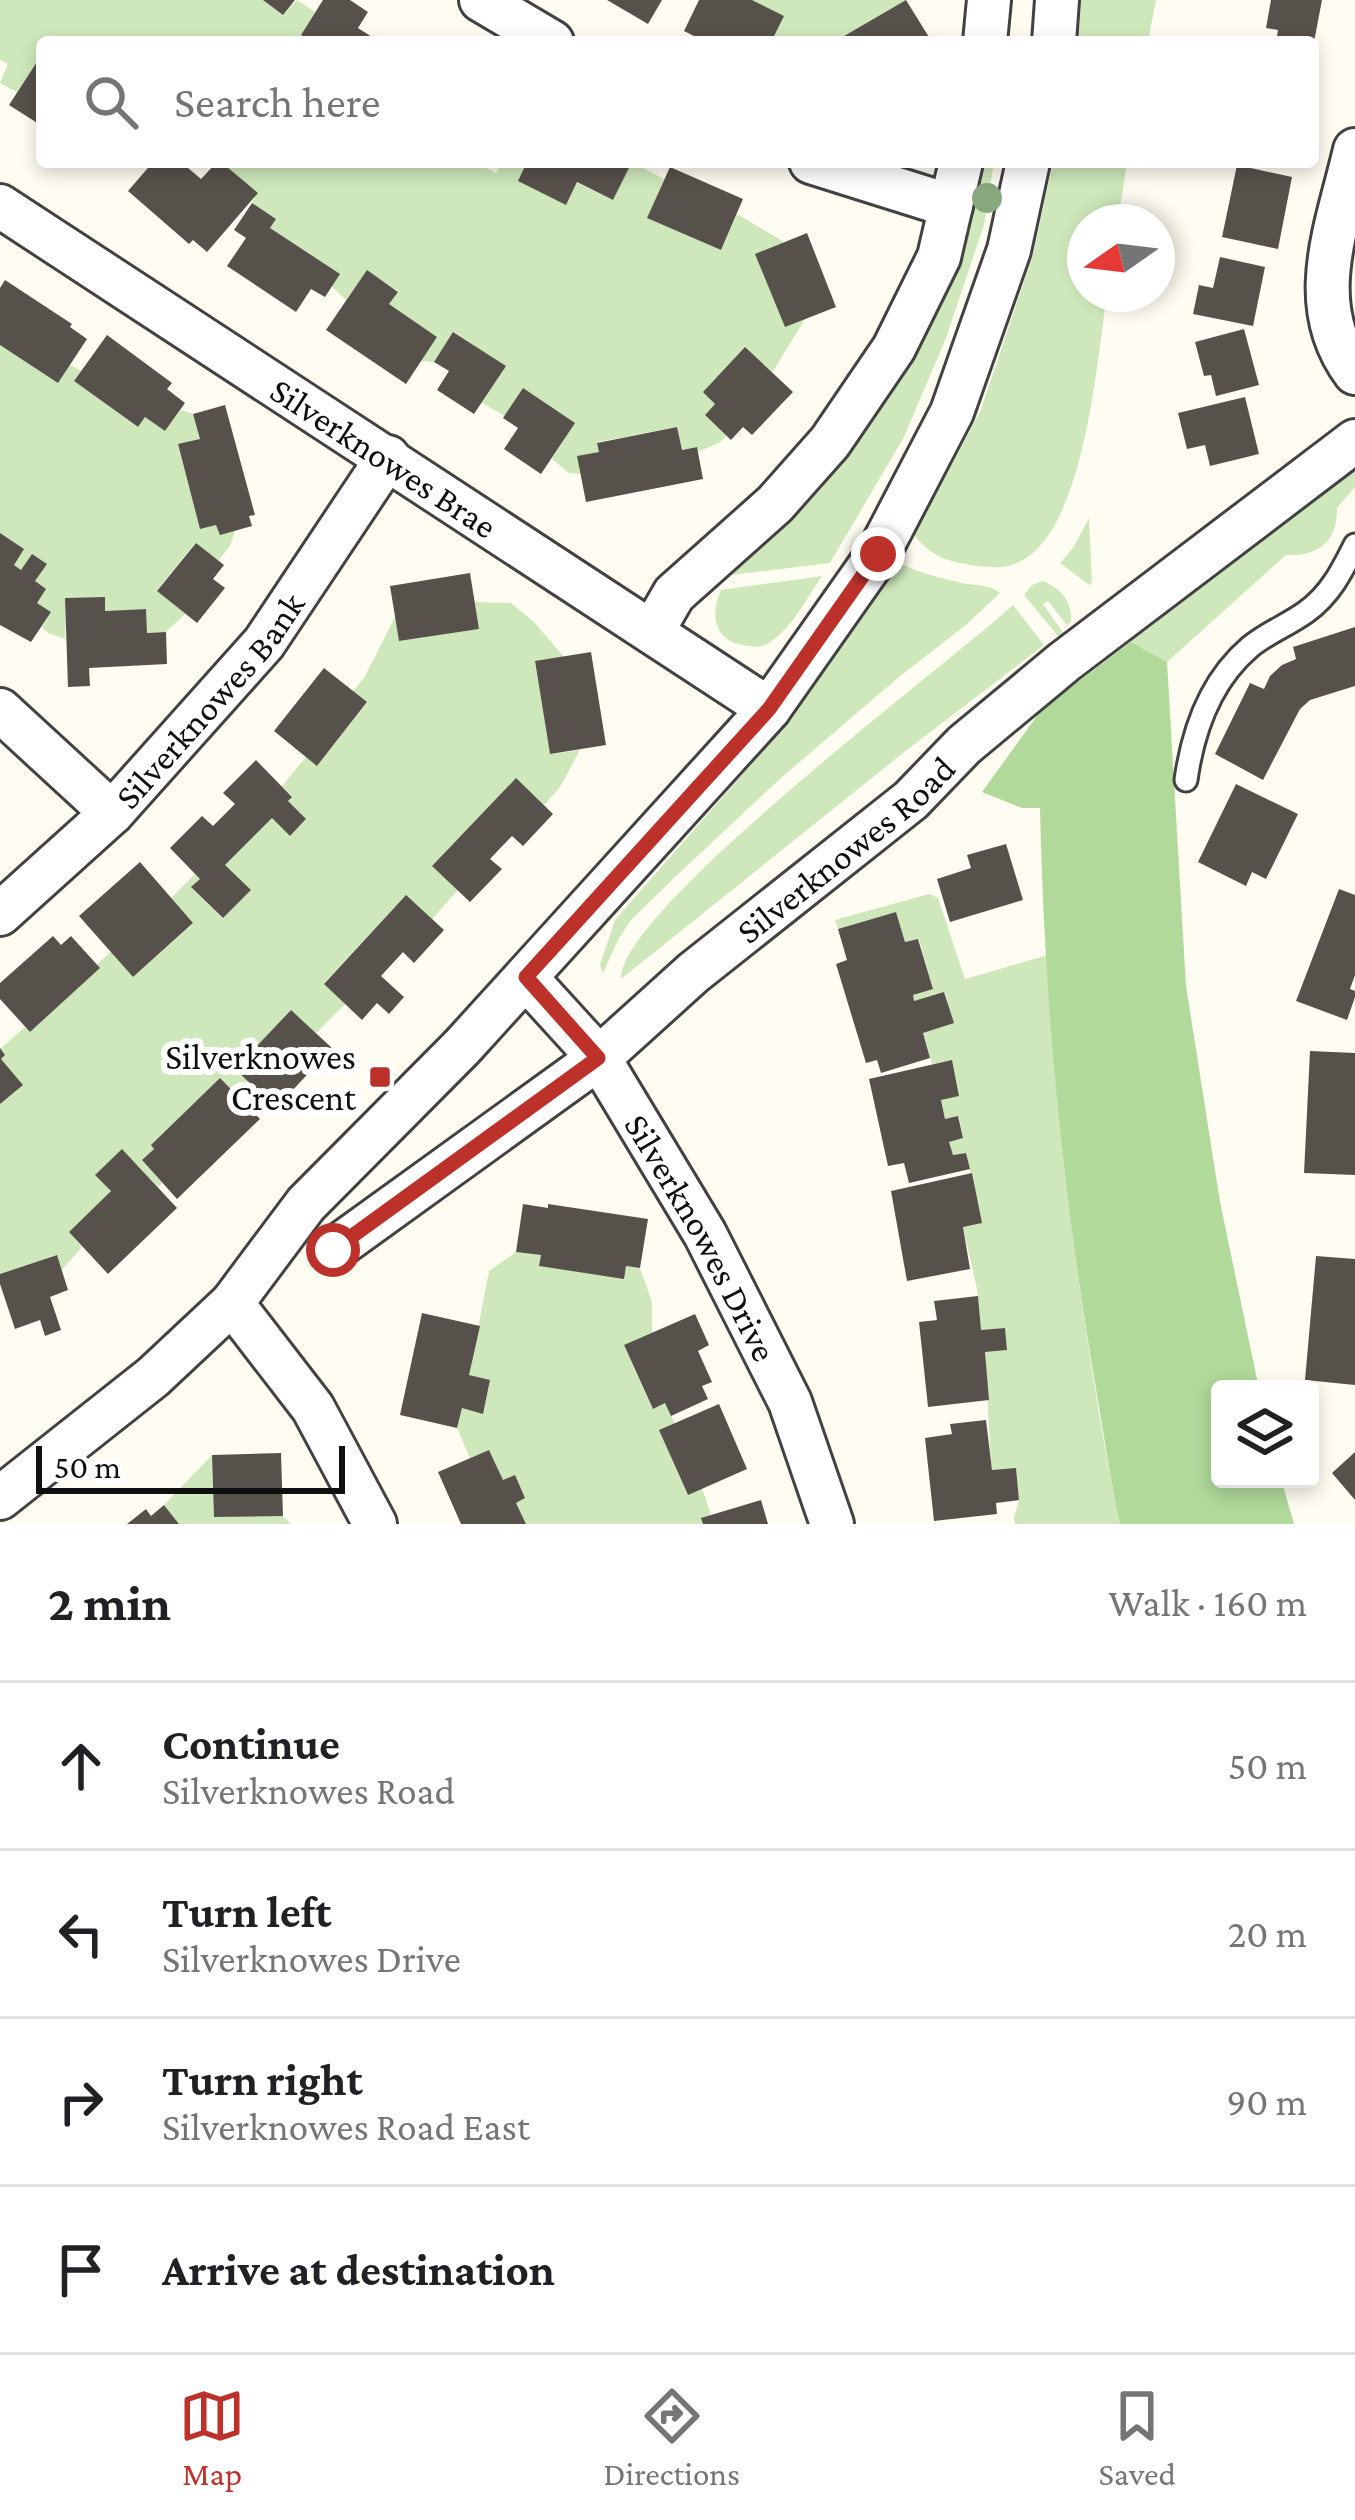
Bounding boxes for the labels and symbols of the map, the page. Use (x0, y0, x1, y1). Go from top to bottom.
north arrow (1067, 204, 1175, 312)
street label: Silverknowes Brae (263, 370, 504, 547)
route end (851, 527, 905, 581)
street label: Silverknowes Bank (107, 585, 313, 817)
street label: Silverknowes Road (729, 748, 963, 952)
place label: Silverknowes Crescent (165, 1037, 357, 1118)
marker: Silverknowes Crescent (367, 1064, 393, 1090)
street label: Silverknowes Drive (616, 1107, 785, 1368)
route start (306, 1223, 360, 1277)
scale bar (36, 1440, 345, 1493)

